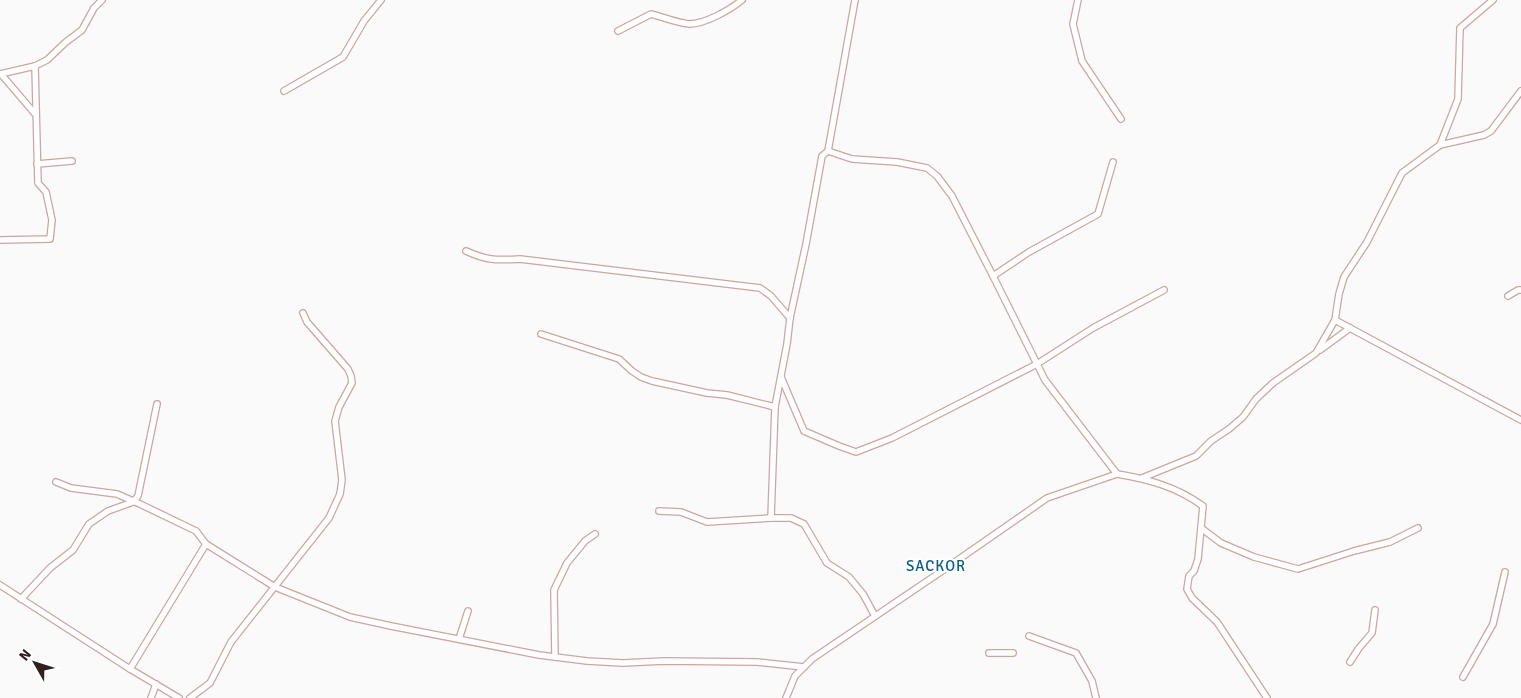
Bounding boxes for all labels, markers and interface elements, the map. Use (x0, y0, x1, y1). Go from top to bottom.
district label: SACKOR (906, 557, 966, 575)
north arrow (10, 638, 60, 688)
text: N (16, 646, 35, 664)

